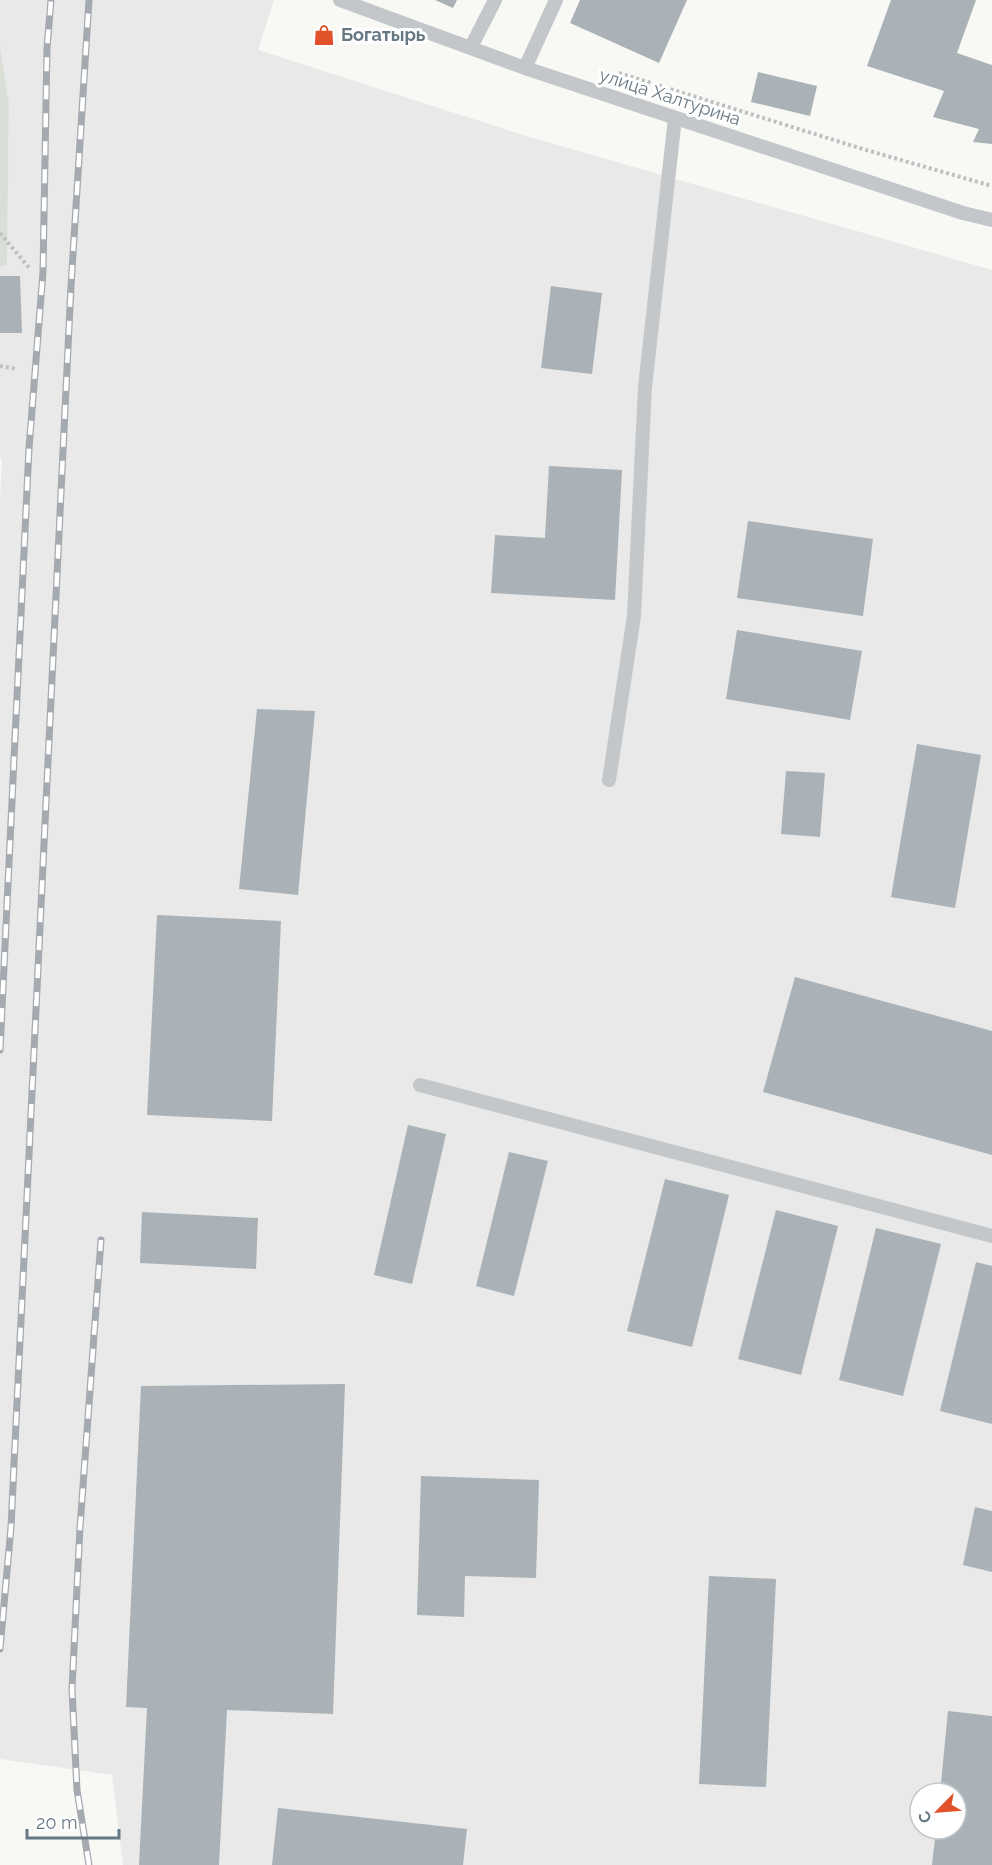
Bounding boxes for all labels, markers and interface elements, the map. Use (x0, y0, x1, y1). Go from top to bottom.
shop icon: Богатырь (312, 23, 336, 47)
place label: Богатырь (341, 24, 426, 45)
street label: улица Халтурина (597, 64, 743, 129)
north arrow (908, 1781, 968, 1841)
scale bar (27, 1802, 118, 1840)
text: С (914, 1808, 936, 1826)
text: 20 m (36, 1812, 78, 1833)

